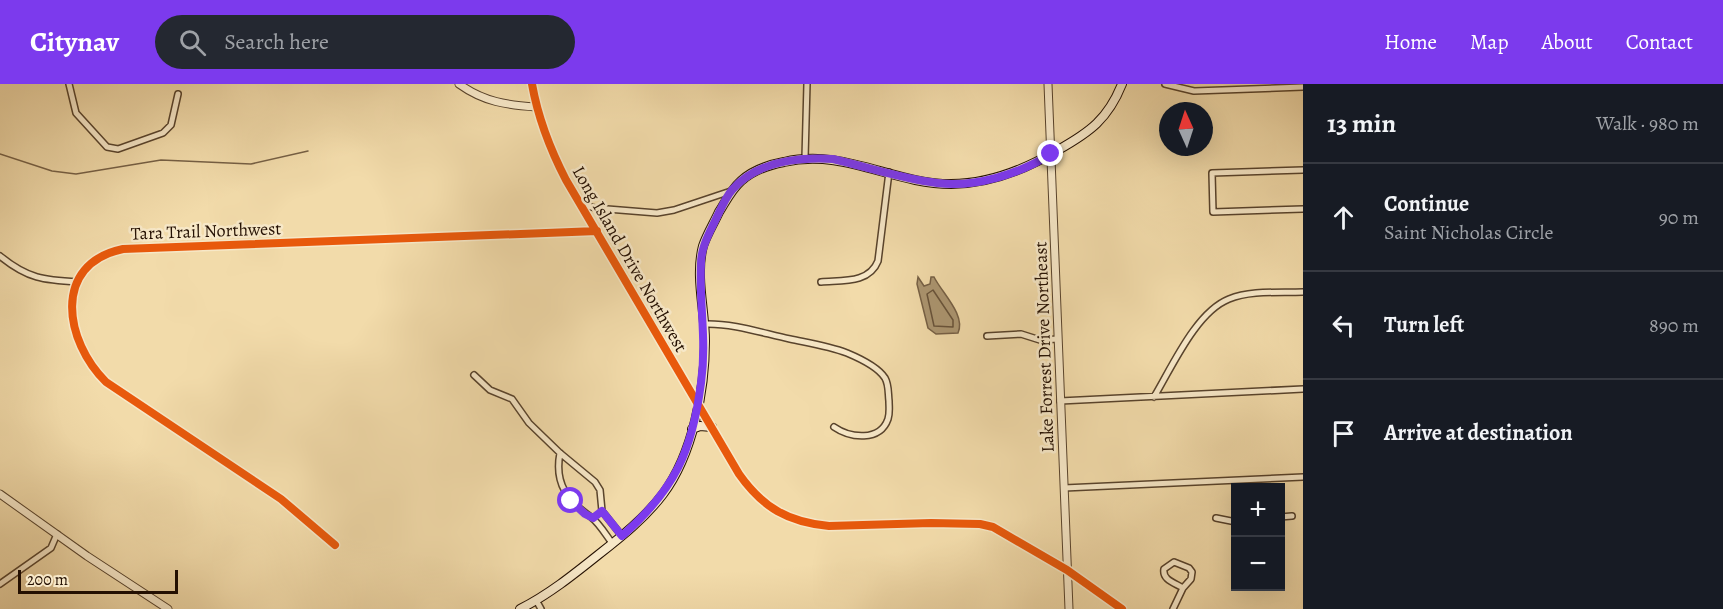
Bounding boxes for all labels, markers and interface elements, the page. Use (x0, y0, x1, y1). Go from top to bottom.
search box (155, 15, 575, 69)
text: Citynav (30, 23, 119, 61)
icon: search (176, 26, 209, 59)
text: Search here (224, 27, 329, 57)
text: Home (1384, 28, 1437, 56)
text: Map (1470, 28, 1508, 56)
text: About (1541, 28, 1593, 56)
text: Contact (1626, 28, 1693, 56)
north arrow (1159, 102, 1213, 156)
text: 13 min (1327, 106, 1396, 141)
text: Walk · 980 m (1596, 110, 1699, 137)
route end (1037, 140, 1063, 166)
street label: Long Island Drive Northwest (567, 162, 693, 356)
text: Continue (1384, 189, 1469, 219)
icon: ahead (1327, 201, 1360, 234)
text: 90 m (1659, 204, 1699, 231)
street label: Tara Trail Northwest (130, 216, 282, 246)
text: Saint Nicholas Circle (1384, 219, 1553, 246)
street label: Lake Forrest Drive Northeast (1028, 241, 1060, 453)
icon: left (1327, 309, 1360, 342)
text: Turn left (1384, 310, 1464, 340)
text: 890 m (1649, 312, 1699, 339)
icon: arrive (1327, 417, 1360, 450)
text: Arrive at destination (1384, 418, 1573, 448)
map controls (1231, 483, 1285, 591)
button: + (1231, 483, 1285, 537)
route start (557, 487, 583, 513)
button: − (1231, 537, 1285, 591)
scale bar (18, 567, 178, 594)
text: 200 m (27, 569, 68, 591)

